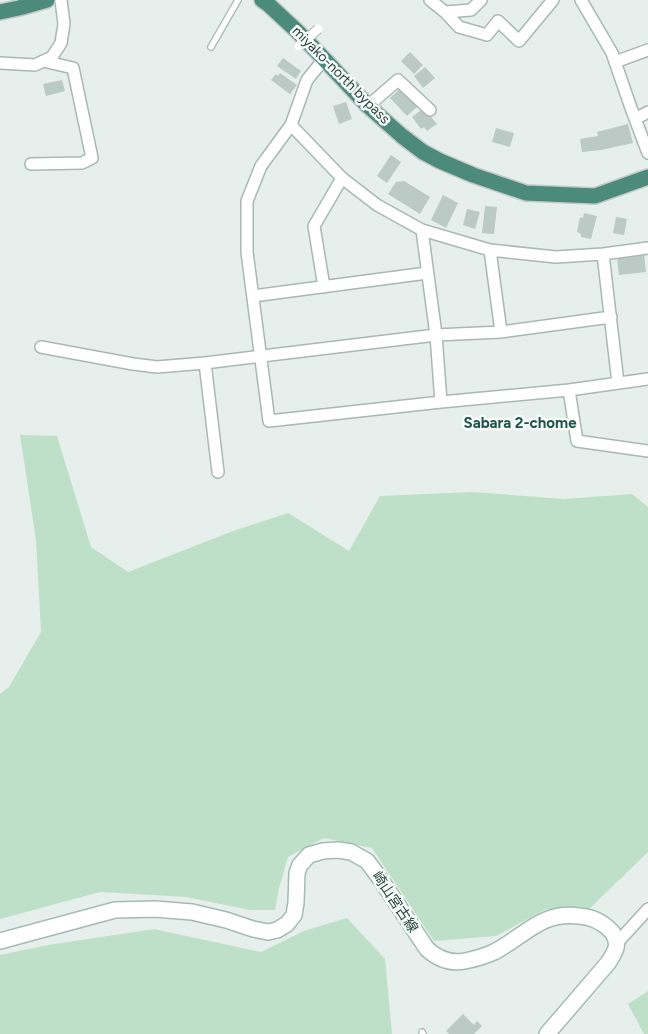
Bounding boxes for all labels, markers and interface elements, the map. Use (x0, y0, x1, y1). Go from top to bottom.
street label: miyako-north bypass (289, 23, 393, 127)
district label: Sabara 2-chome (464, 414, 577, 432)
street label: 崎山宮古線 (368, 868, 422, 936)

